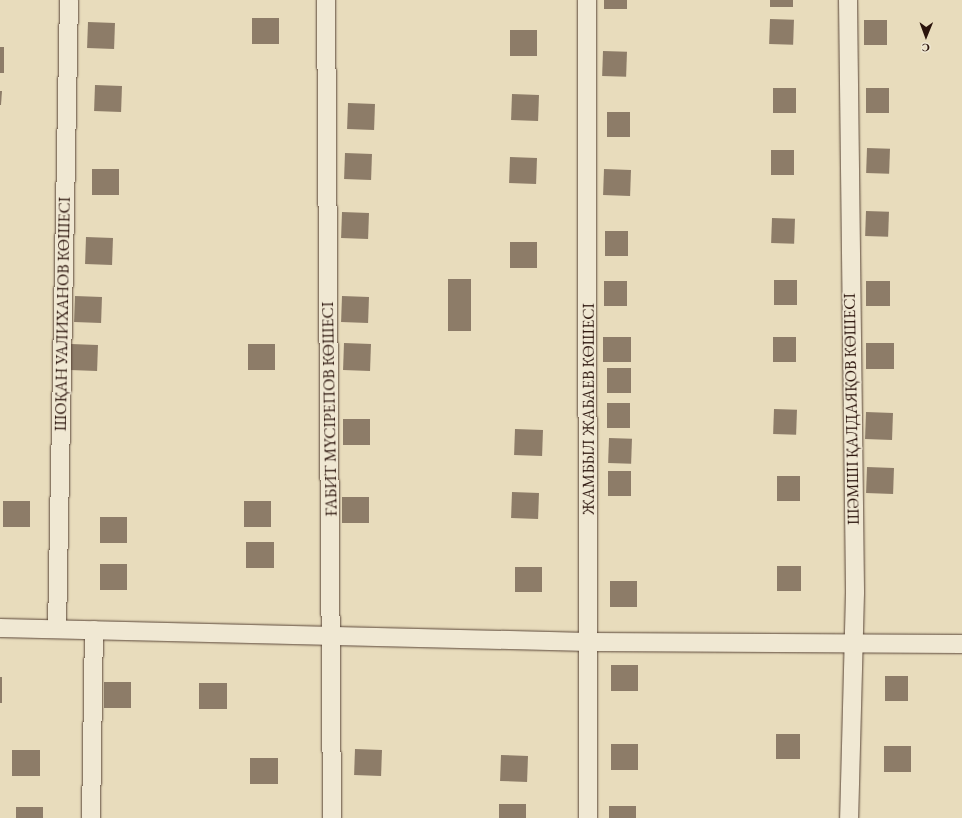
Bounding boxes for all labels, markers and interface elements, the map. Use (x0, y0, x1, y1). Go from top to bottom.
north arrow (906, 16, 946, 56)
text: С (922, 41, 930, 55)
street label: ШОҚАН УАЛИХАНОВ КӨШЕСІ (51, 197, 75, 431)
street label: ШӘМШІ ҚАЛДАЯҚОВ КӨШЕСІ (840, 293, 864, 525)
street label: ҒАБИТ МҮСІРЕПОВ КӨШЕСІ (319, 302, 341, 516)
street label: ЖАМБЫЛ ЖАБАЕВ КӨШЕСІ (579, 303, 599, 515)

